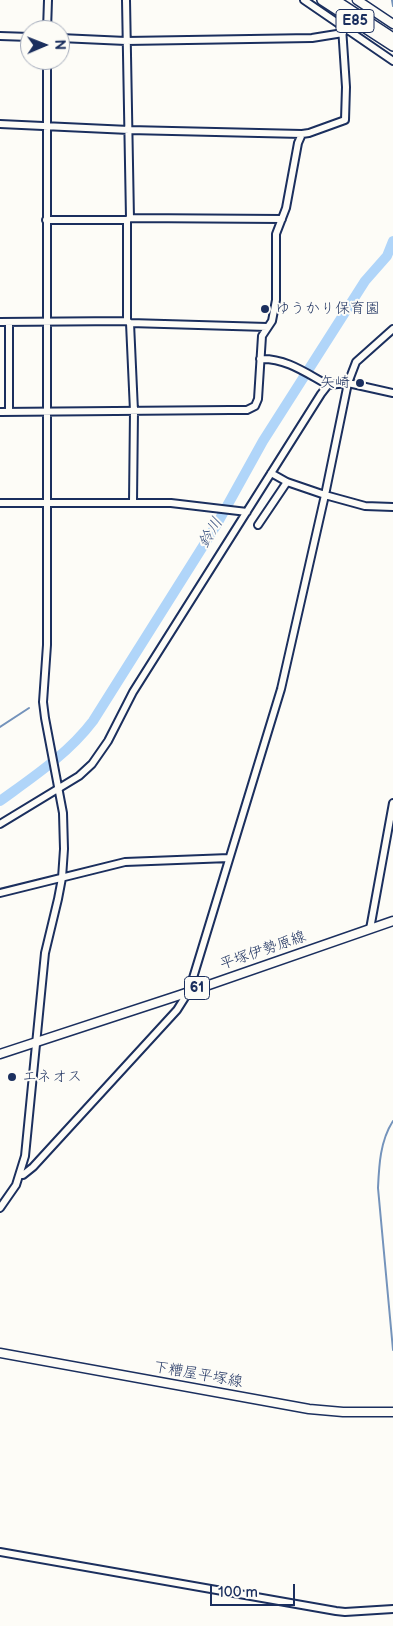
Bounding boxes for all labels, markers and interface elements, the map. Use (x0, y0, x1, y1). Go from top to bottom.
road number: E85 (336, 10, 374, 32)
north arrow (20, 20, 70, 70)
text: N (51, 39, 68, 50)
place label: ゆうかり保育園 (275, 300, 380, 318)
marker: ゆうかり保育園 (259, 303, 271, 315)
place label: 矢崎 (320, 374, 350, 392)
marker: 矢崎 (354, 377, 366, 389)
water label: 鈴川 (195, 514, 227, 552)
street label: 平塚伊勢原線 (218, 928, 308, 974)
road number: 61 (184, 976, 210, 1000)
place label: エネオス (22, 1068, 82, 1086)
marker: エネオス (6, 1071, 18, 1083)
street label: 下糟屋平塚線 (152, 1358, 244, 1392)
scale bar (213, 1574, 298, 1606)
text: 100 m (218, 1583, 258, 1602)

